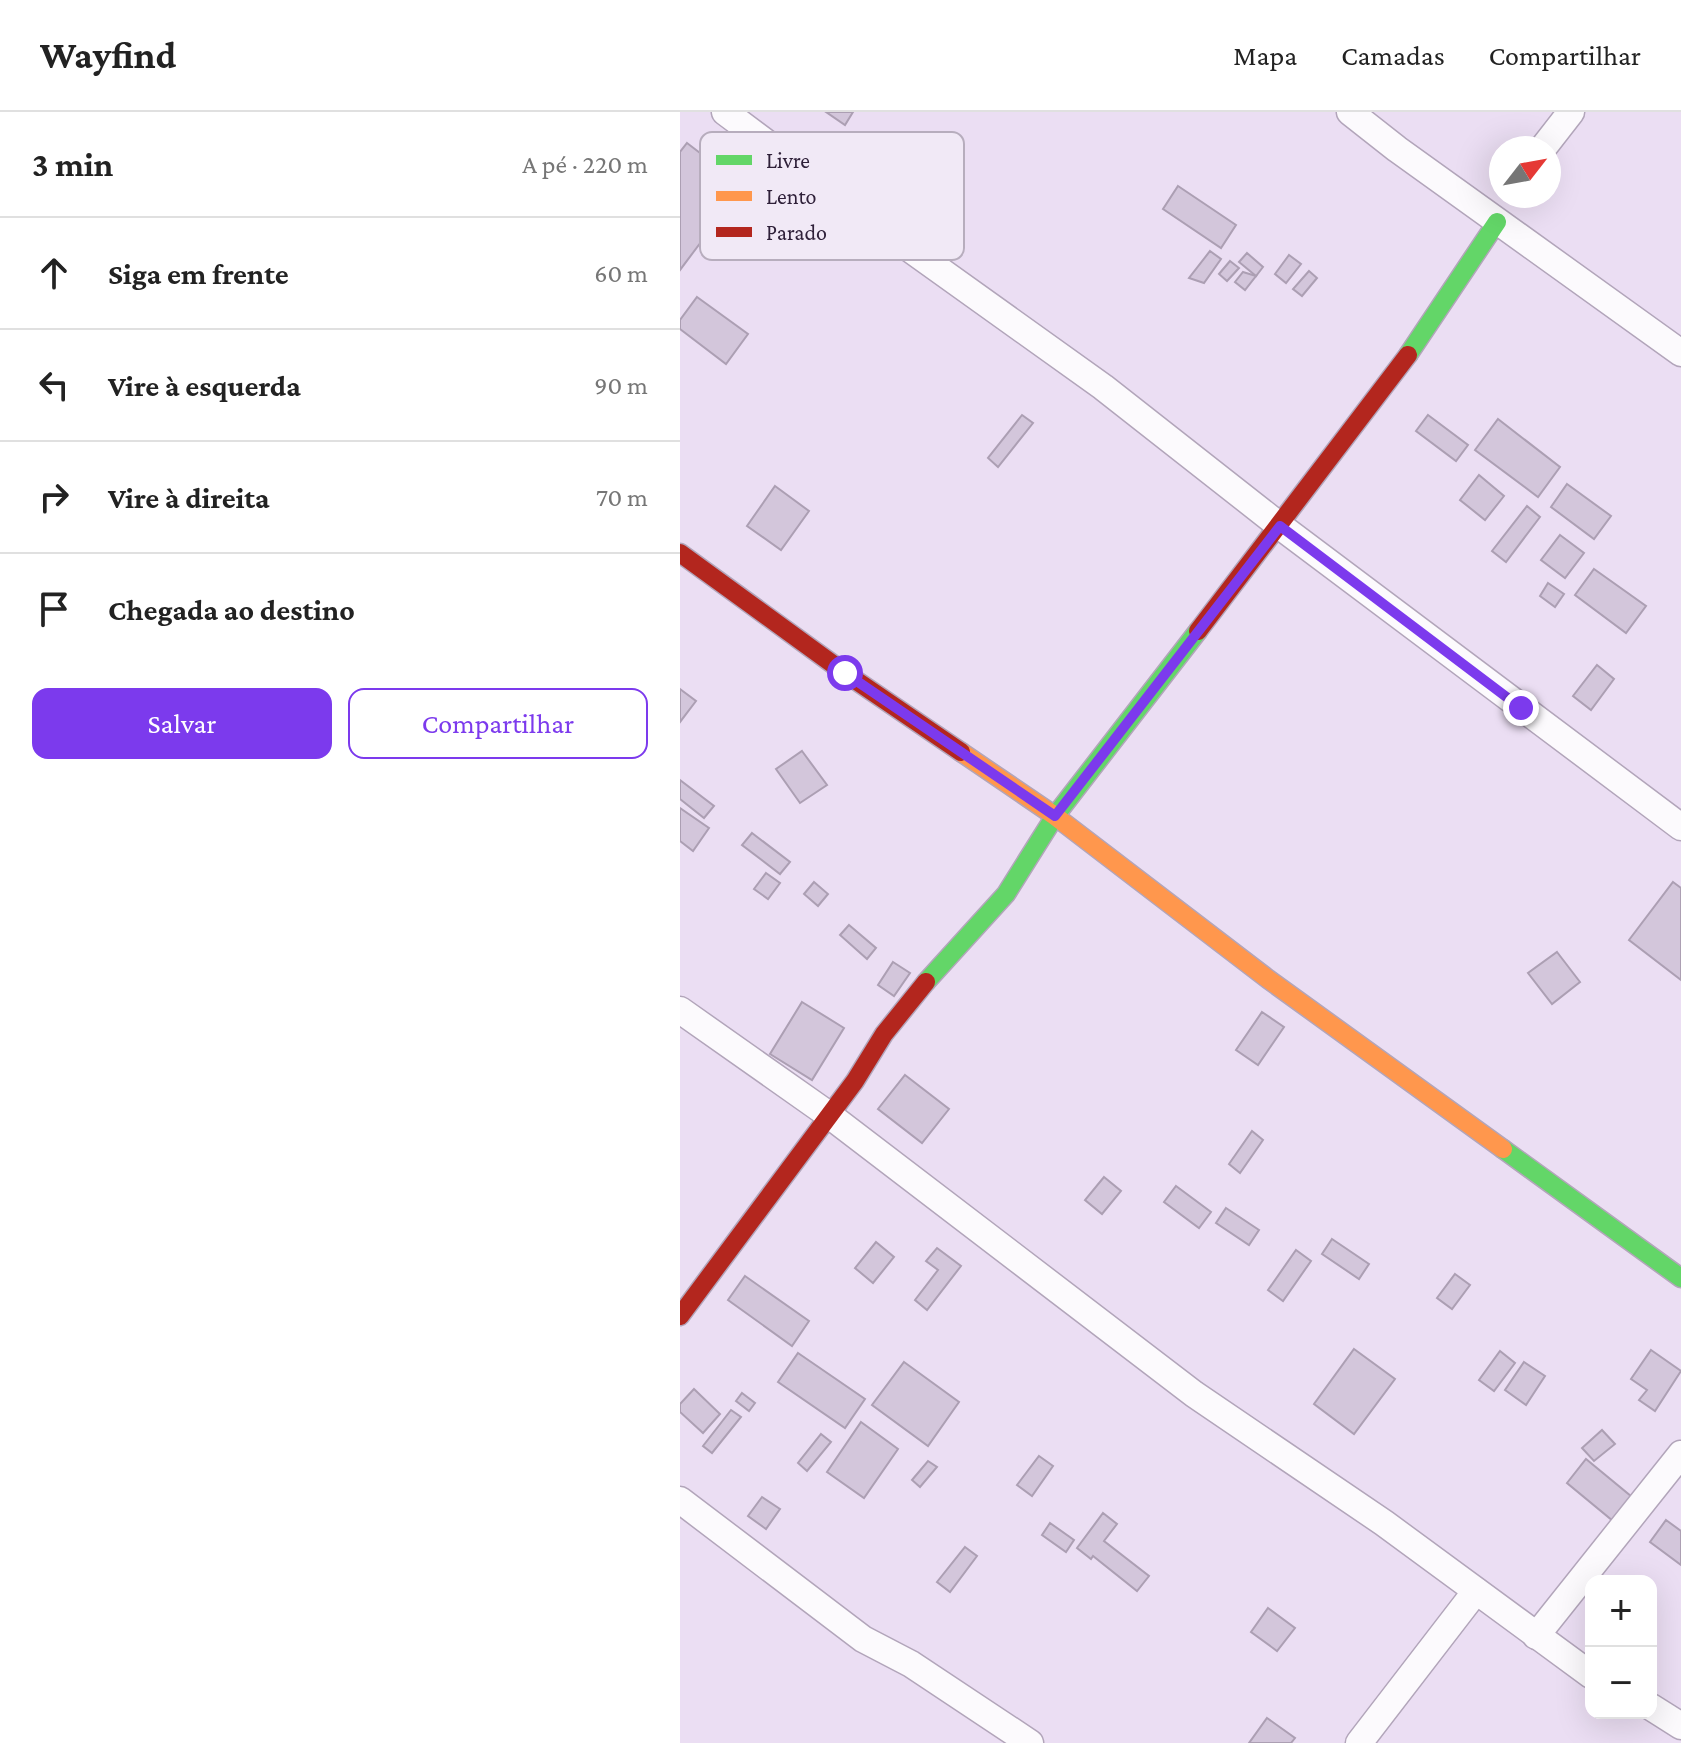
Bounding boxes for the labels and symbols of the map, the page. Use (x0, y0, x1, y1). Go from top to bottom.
legend (700, 132, 964, 260)
north arrow (1489, 136, 1561, 208)
text: Livre (766, 148, 810, 173)
text: Lento (766, 184, 817, 209)
text: Parado (766, 220, 827, 245)
route start (827, 655, 863, 691)
route end (1503, 690, 1539, 726)

